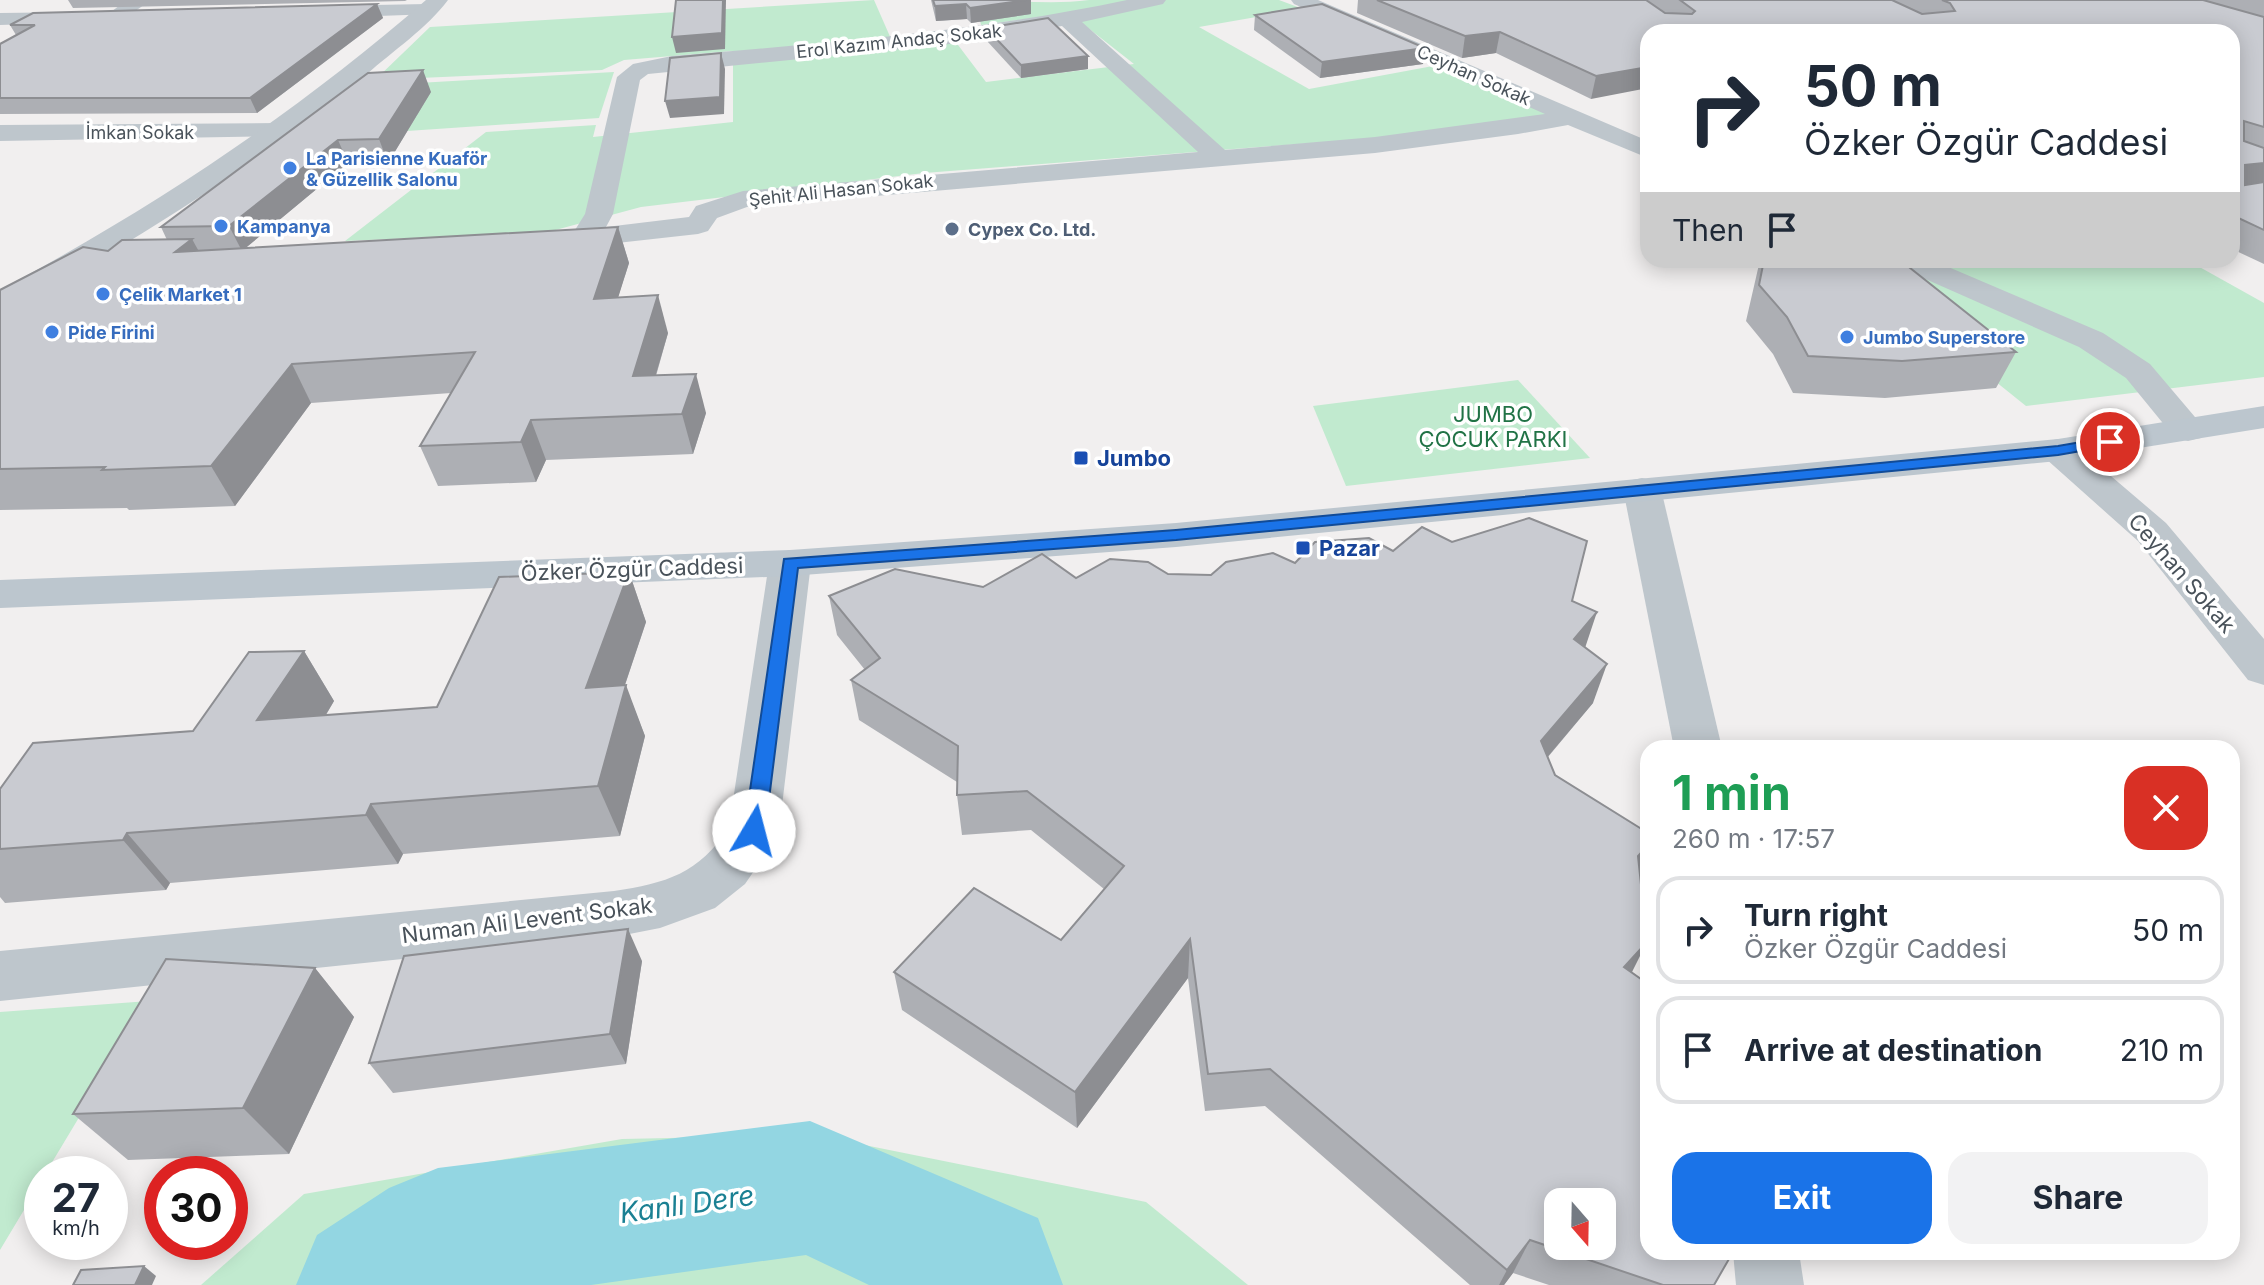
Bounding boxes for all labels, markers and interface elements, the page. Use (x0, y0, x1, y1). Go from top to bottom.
street label: Erol Kazım Andaç Sokak (795, 20, 1003, 62)
street label: Ceyhan Sokak (1414, 41, 1534, 109)
text: 50 m (1804, 52, 1942, 120)
icon: right (1672, 56, 1776, 160)
text: Özker Özgür Caddesi (1804, 120, 2168, 164)
street label: İmkan Sokak (86, 121, 194, 143)
place label: La Parisienne Kuaför & Güzellik Salonu (306, 148, 487, 190)
marker: La Parisienne Kuaför & Güzellik Salonu (281, 159, 299, 177)
street label: Şehit Ali Hasan Sokak (748, 170, 934, 210)
icon: arrive (1760, 208, 1804, 252)
text: Then (1672, 212, 1744, 248)
place label: Kampanya (237, 216, 331, 237)
marker: Kampanya (212, 217, 230, 235)
place label: Cypex Co. Ltd. (968, 219, 1096, 240)
marker: Cypex Co. Ltd. (943, 220, 961, 238)
place label: Çelik Market 1 (119, 284, 242, 305)
marker: Çelik Market 1 (94, 285, 112, 303)
place label: Pide Firini (68, 322, 155, 343)
marker: Pide Firini (43, 323, 61, 341)
place label: Jumbo Superstore (1863, 327, 2026, 348)
marker: Jumbo Superstore (1838, 328, 1856, 346)
park label: JUMBO ÇOCUK PARKI (1419, 401, 1567, 452)
pin (2076, 408, 2144, 476)
icon: arrive (2088, 420, 2132, 464)
place label: Jumbo (1097, 445, 1171, 471)
marker: Jumbo (1072, 449, 1090, 467)
street label: Ceyhan Sokak (2123, 508, 2241, 638)
place label: Pazar (1319, 535, 1380, 561)
marker: Pazar (1294, 539, 1312, 557)
street label: Özker Özgür Caddesi (520, 552, 744, 586)
text: 1 min (1672, 763, 1791, 822)
button: close (2124, 766, 2208, 850)
position arrow (712, 789, 796, 873)
text: 260 m · 17:57 (1672, 823, 1835, 854)
street label: Numan Ali Levent Sokak (400, 892, 654, 948)
text: Turn right (1744, 897, 1888, 933)
icon: right (1676, 908, 1720, 952)
text: 50 m (2132, 912, 2204, 948)
text: Özker Özgür Caddesi (1744, 933, 2007, 964)
icon: arrive (1676, 1028, 1720, 1072)
text: Arrive at destination (1744, 1032, 2042, 1068)
text: 210 m (2120, 1032, 2204, 1068)
button: Exit (1672, 1152, 1932, 1244)
button: Share (1948, 1152, 2208, 1244)
speed limit sign: 30 (144, 1156, 248, 1260)
text: 27 (52, 1173, 100, 1222)
water label: Kanlı Dere (618, 1178, 756, 1230)
north arrow (1544, 1188, 1616, 1260)
map controls (1544, 1188, 1616, 1260)
text: km/h (52, 1216, 100, 1240)

